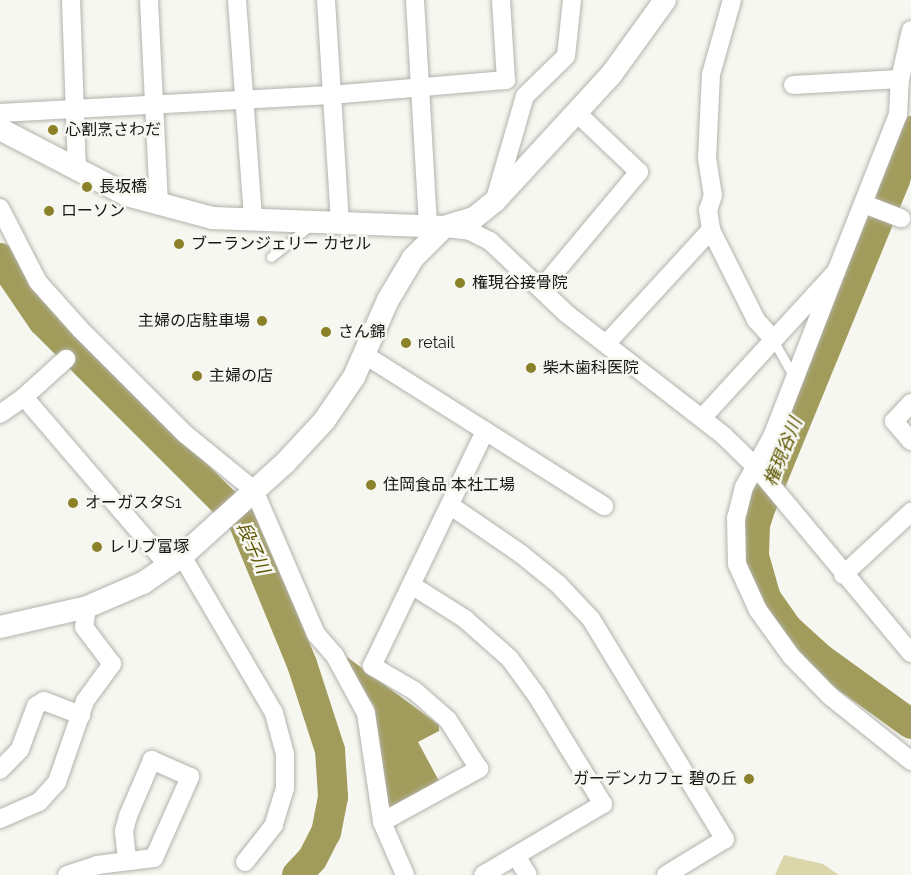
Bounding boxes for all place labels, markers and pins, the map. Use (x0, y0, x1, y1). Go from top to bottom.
place label: 心割烹さわだ (65, 120, 161, 140)
marker: 心割烹さわだ (46, 123, 60, 137)
place label: 長坂橋 (99, 177, 147, 197)
marker: 長坂橋 (80, 180, 94, 194)
place label: ローソン (61, 201, 125, 221)
marker: ローソン (42, 204, 56, 218)
place label: ブーランジェリー カセル (191, 234, 371, 254)
marker: ブーランジェリー カセル (172, 237, 186, 251)
place label: 権現谷接骨院 (472, 273, 568, 293)
marker: 権現谷接骨院 (453, 276, 467, 290)
place label: 主婦の店駐車場 (138, 311, 250, 331)
marker: 主婦の店駐車場 (255, 314, 269, 328)
place label: さん錦 (338, 322, 386, 342)
marker: さん錦 (319, 325, 333, 339)
place label: retail (418, 333, 455, 353)
marker: retail (399, 336, 413, 350)
place label: 柴木歯科医院 (543, 358, 639, 378)
marker: 柴木歯科医院 (524, 361, 538, 375)
place label: 主婦の店 (209, 366, 273, 386)
marker: 主婦の店 (190, 369, 204, 383)
place label: 住岡食品 本社工場 (383, 475, 515, 495)
marker: 住岡食品 本社工場 (364, 478, 378, 492)
place label: オーガスタS1 (85, 493, 182, 513)
marker: オーガスタS1 (66, 496, 80, 510)
place label: レリブ富塚 (109, 537, 189, 557)
marker: レリブ富塚 (90, 540, 104, 554)
place label: ガーデンカフェ 碧の丘 (573, 769, 737, 789)
marker: ガーデンカフェ 碧の丘 (742, 772, 756, 786)

